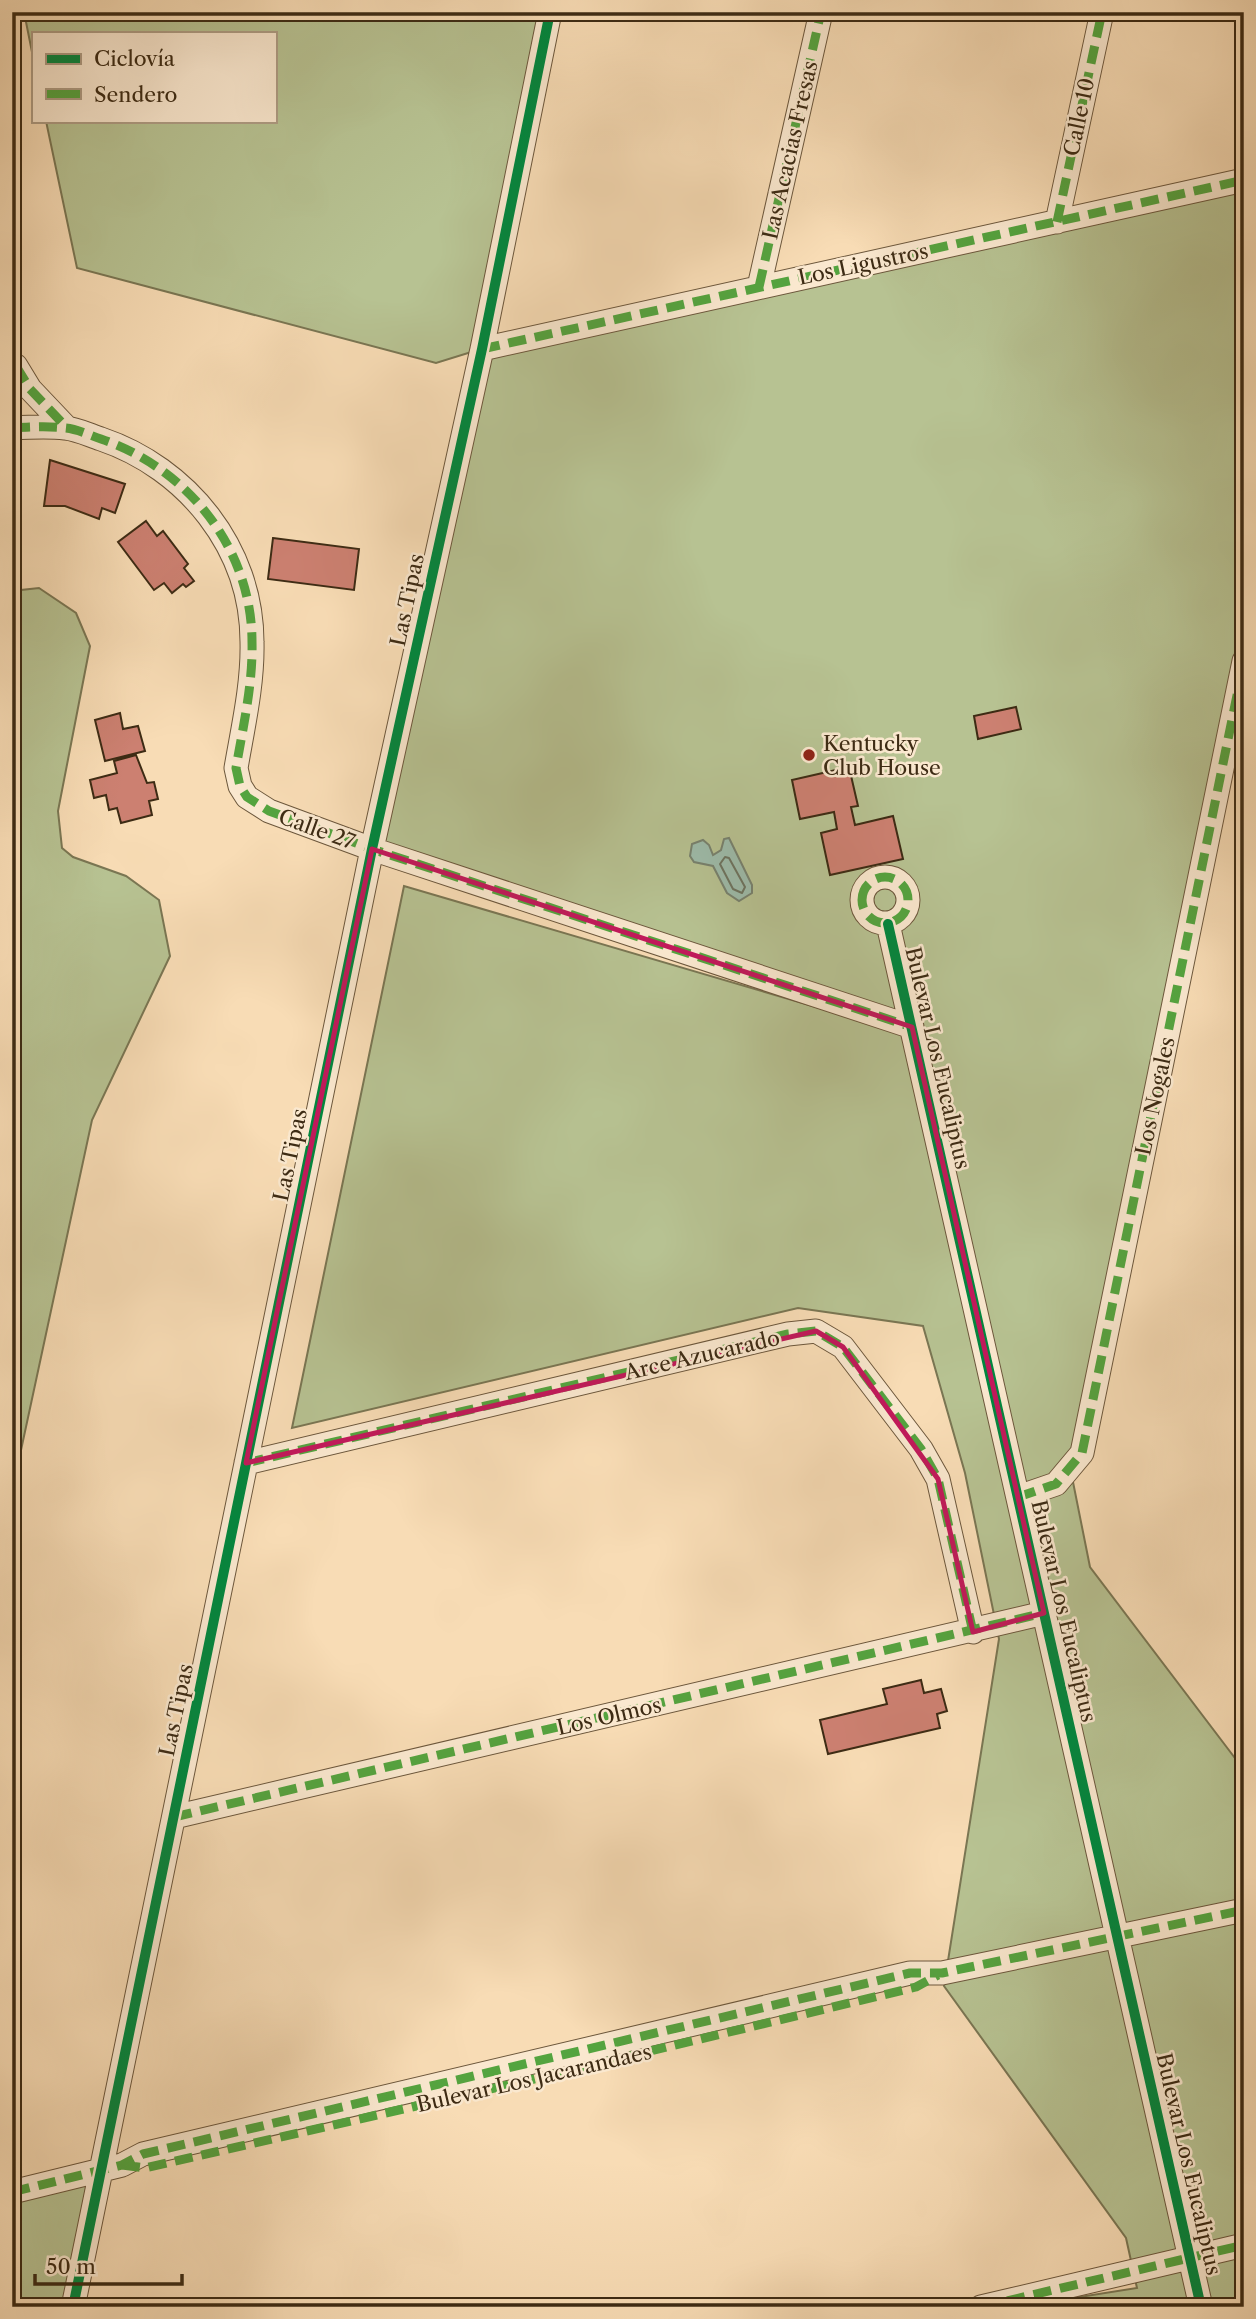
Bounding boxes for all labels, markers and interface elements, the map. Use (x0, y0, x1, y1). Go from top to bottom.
legend (32, 32, 276, 122)
text: Ciclovía (94, 46, 176, 71)
street label: Las Acacias Fresas (757, 58, 823, 242)
street label: Calle 10 (1059, 76, 1099, 158)
text: Sendero (94, 82, 178, 107)
street label: Los Ligustros (796, 238, 930, 290)
street label: Las Tipas (385, 551, 429, 649)
place label: Kentucky Club House (823, 731, 941, 780)
marker: Kentucky Club House (801, 747, 817, 763)
street label: Calle 27 (275, 804, 359, 855)
street label: Bulevar Los Eucaliptus (900, 945, 976, 1171)
street label: Los Nogales (1130, 1035, 1180, 1157)
street label: Las Tipas (268, 1106, 312, 1204)
street label: Arce Azucarado (621, 1325, 782, 1385)
street label: Bulevar Los Eucaliptus (1026, 1498, 1102, 1724)
street label: Las Tipas (154, 1661, 198, 1759)
street label: Los Olmos (554, 1692, 664, 1740)
street label: Bulevar Los Jacarandaes (414, 2039, 654, 2117)
street label: Bulevar Los Eucaliptus (1151, 2051, 1227, 2277)
scale bar (35, 2242, 182, 2286)
text: 50 m (46, 2254, 96, 2279)

